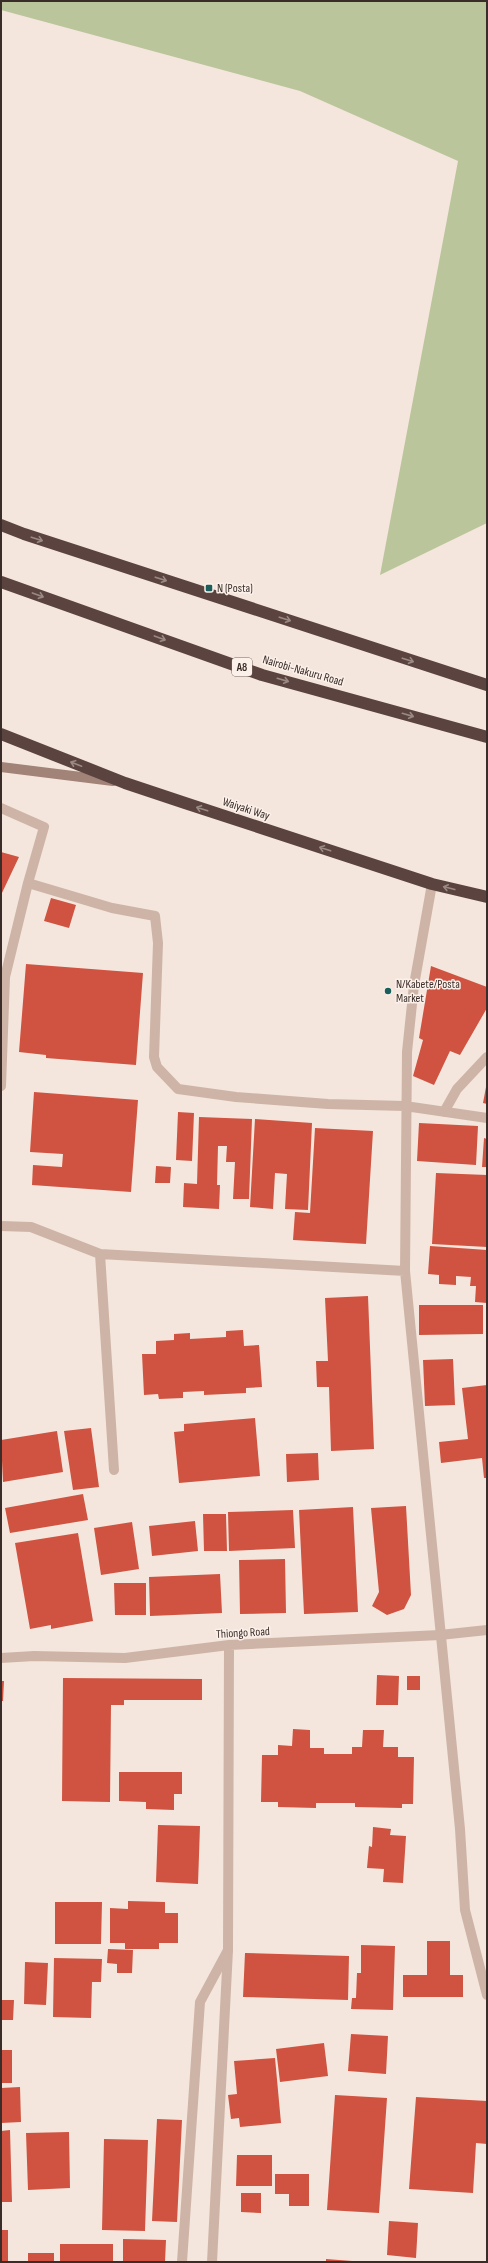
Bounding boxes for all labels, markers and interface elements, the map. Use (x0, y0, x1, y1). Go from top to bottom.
one-way arrow (31, 536, 44, 543)
one-way arrow (154, 576, 167, 583)
place label: N (Posta) (217, 581, 253, 596)
marker: N (Posta) (204, 583, 214, 593)
one-way arrow (31, 592, 44, 599)
one-way arrow (278, 616, 290, 624)
one-way arrow (154, 635, 166, 643)
street label: Nairobi-Nakuru Road (261, 652, 345, 690)
one-way arrow (402, 657, 415, 664)
road number: A8 (232, 658, 252, 676)
one-way arrow (276, 677, 289, 685)
one-way arrow (402, 712, 415, 719)
one-way arrow (70, 759, 82, 767)
street label: Waiyaki Way (220, 794, 272, 824)
one-way arrow (195, 805, 208, 812)
one-way arrow (319, 845, 332, 852)
one-way arrow (443, 884, 456, 891)
place label: N/Kabete/Posta Market (396, 977, 460, 1006)
marker: N/Kabete/Posta Market (383, 986, 393, 996)
street label: Thiongo Road (216, 1624, 270, 1642)

